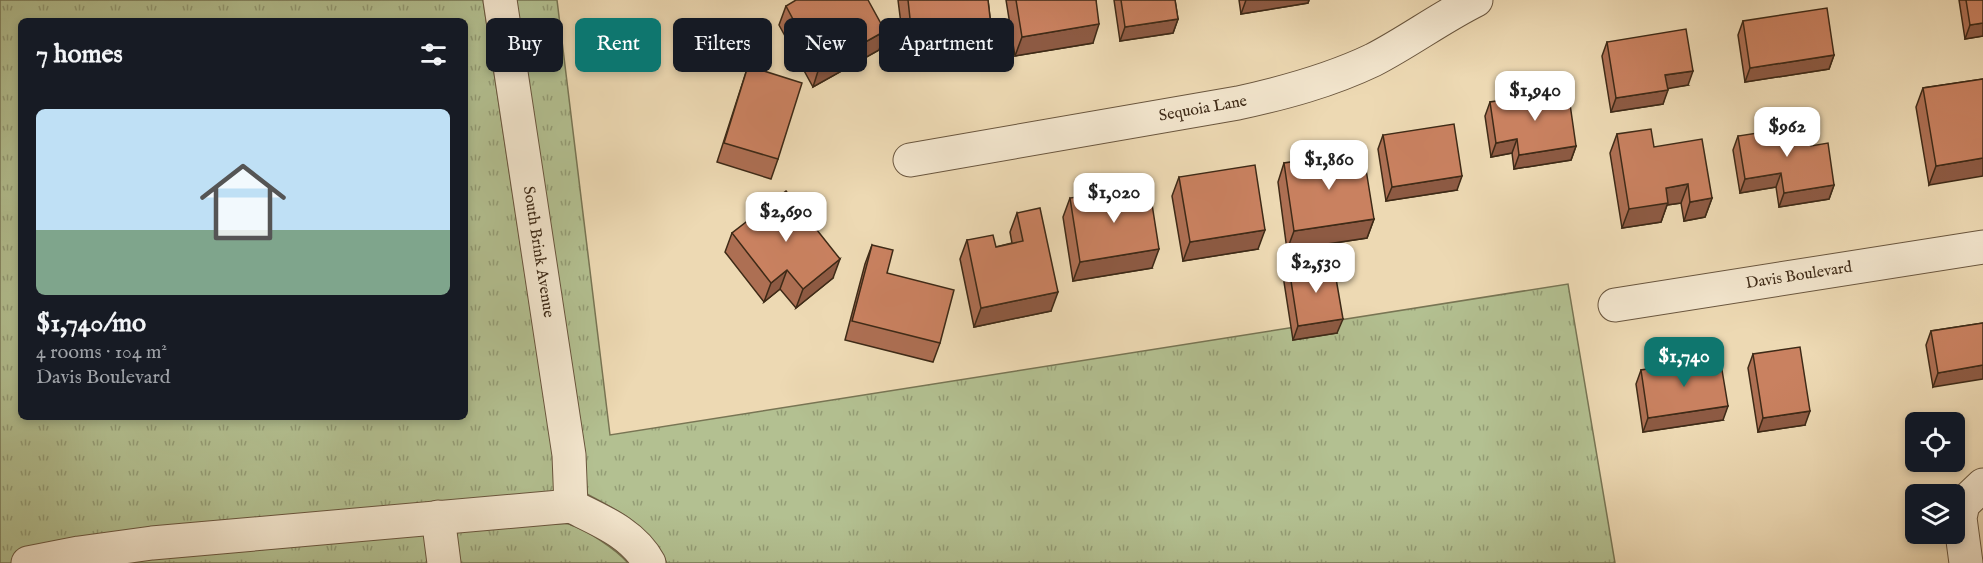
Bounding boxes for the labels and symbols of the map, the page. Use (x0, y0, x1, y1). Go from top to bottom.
pin: $1,940 (1486, 71, 1584, 122)
street label: Sequoia Lane (1157, 91, 1249, 127)
pin: $962 (1751, 107, 1823, 158)
pin: $1,860 (1280, 140, 1378, 191)
pin: $1,020 (1065, 173, 1163, 224)
street label: South Brink Avenue (518, 185, 558, 319)
pin: $2,690 (737, 192, 835, 243)
pin: $2,530 (1267, 243, 1365, 294)
street label: Davis Boulevard (1744, 258, 1854, 294)
pin: $1,740 (1635, 337, 1733, 388)

